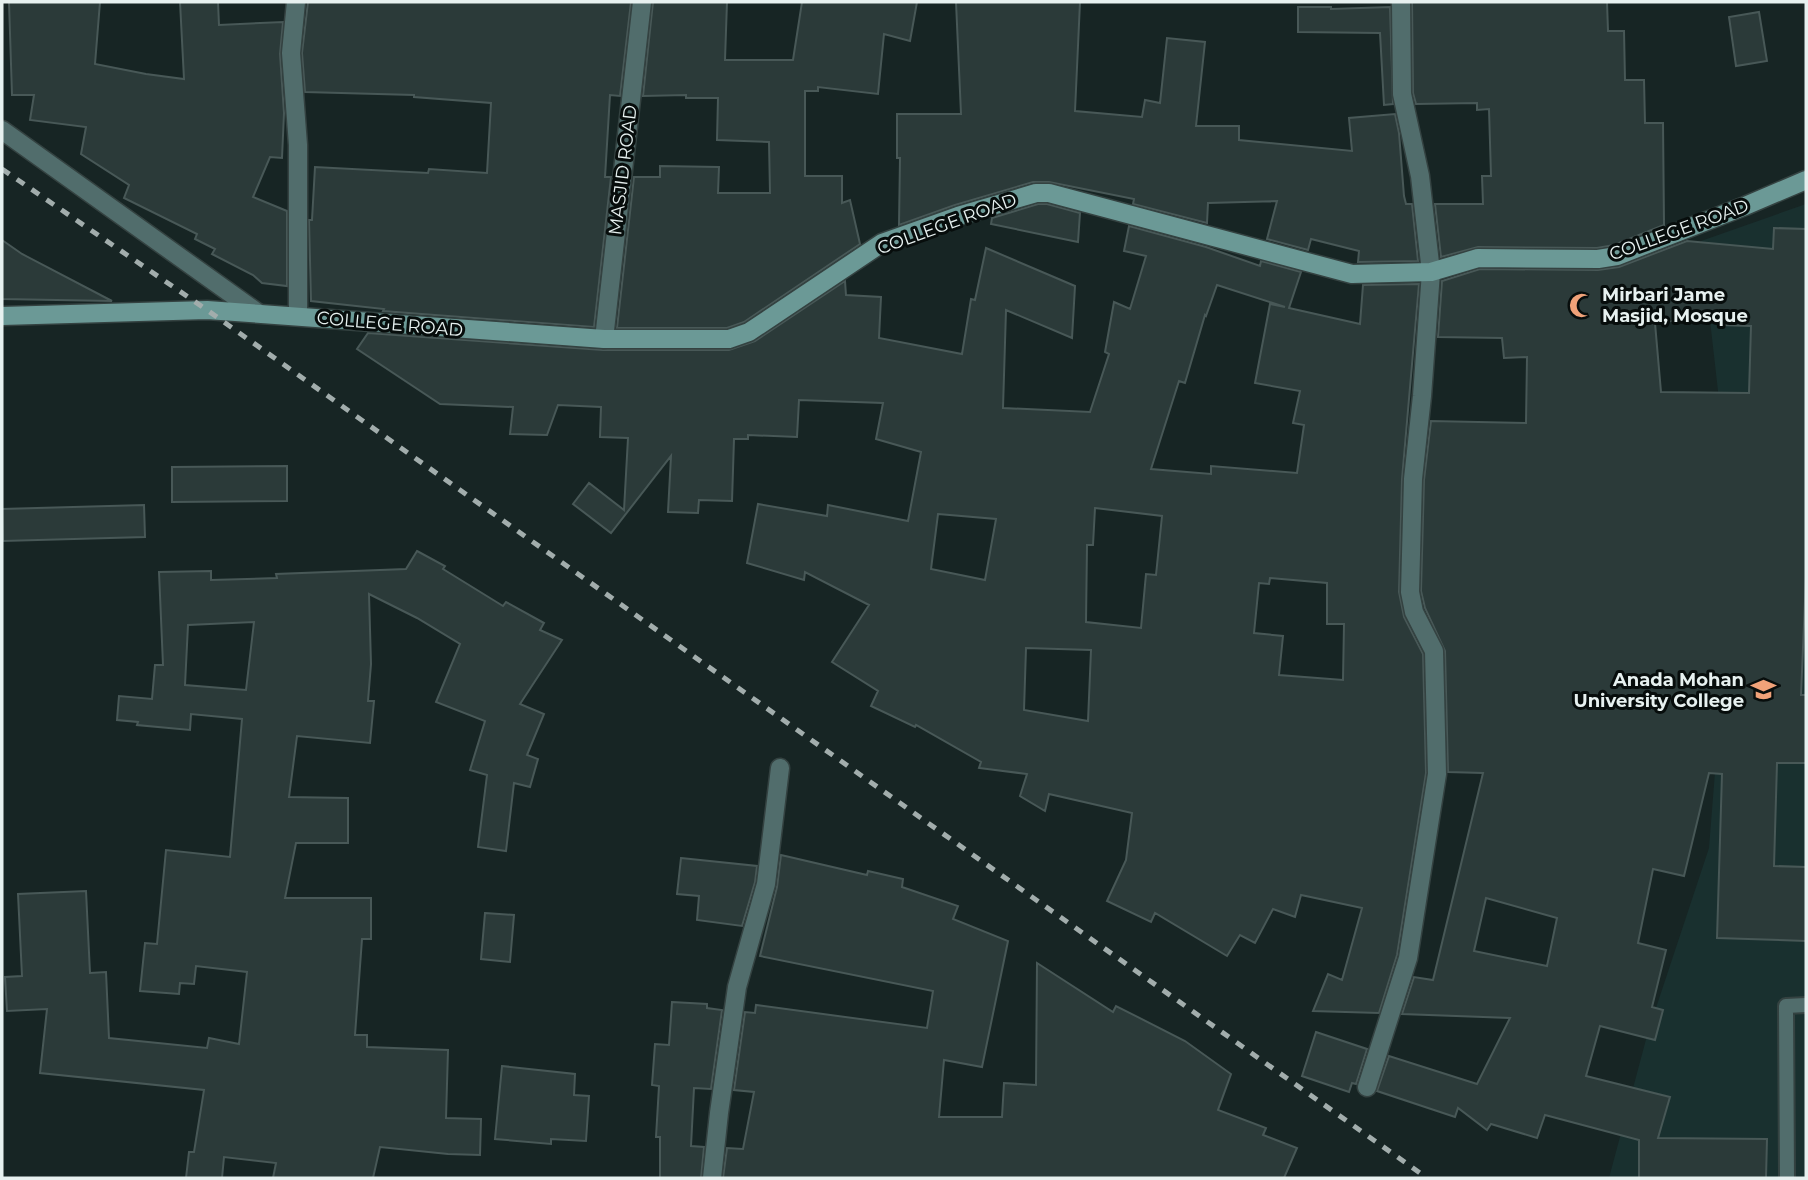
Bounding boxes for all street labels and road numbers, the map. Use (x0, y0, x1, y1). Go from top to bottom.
street label: MASJID ROAD (604, 104, 642, 236)
street label: COLLEGE ROAD (874, 189, 1020, 259)
street label: COLLEGE ROAD (1606, 195, 1752, 265)
street label: COLLEGE ROAD (316, 307, 464, 341)

